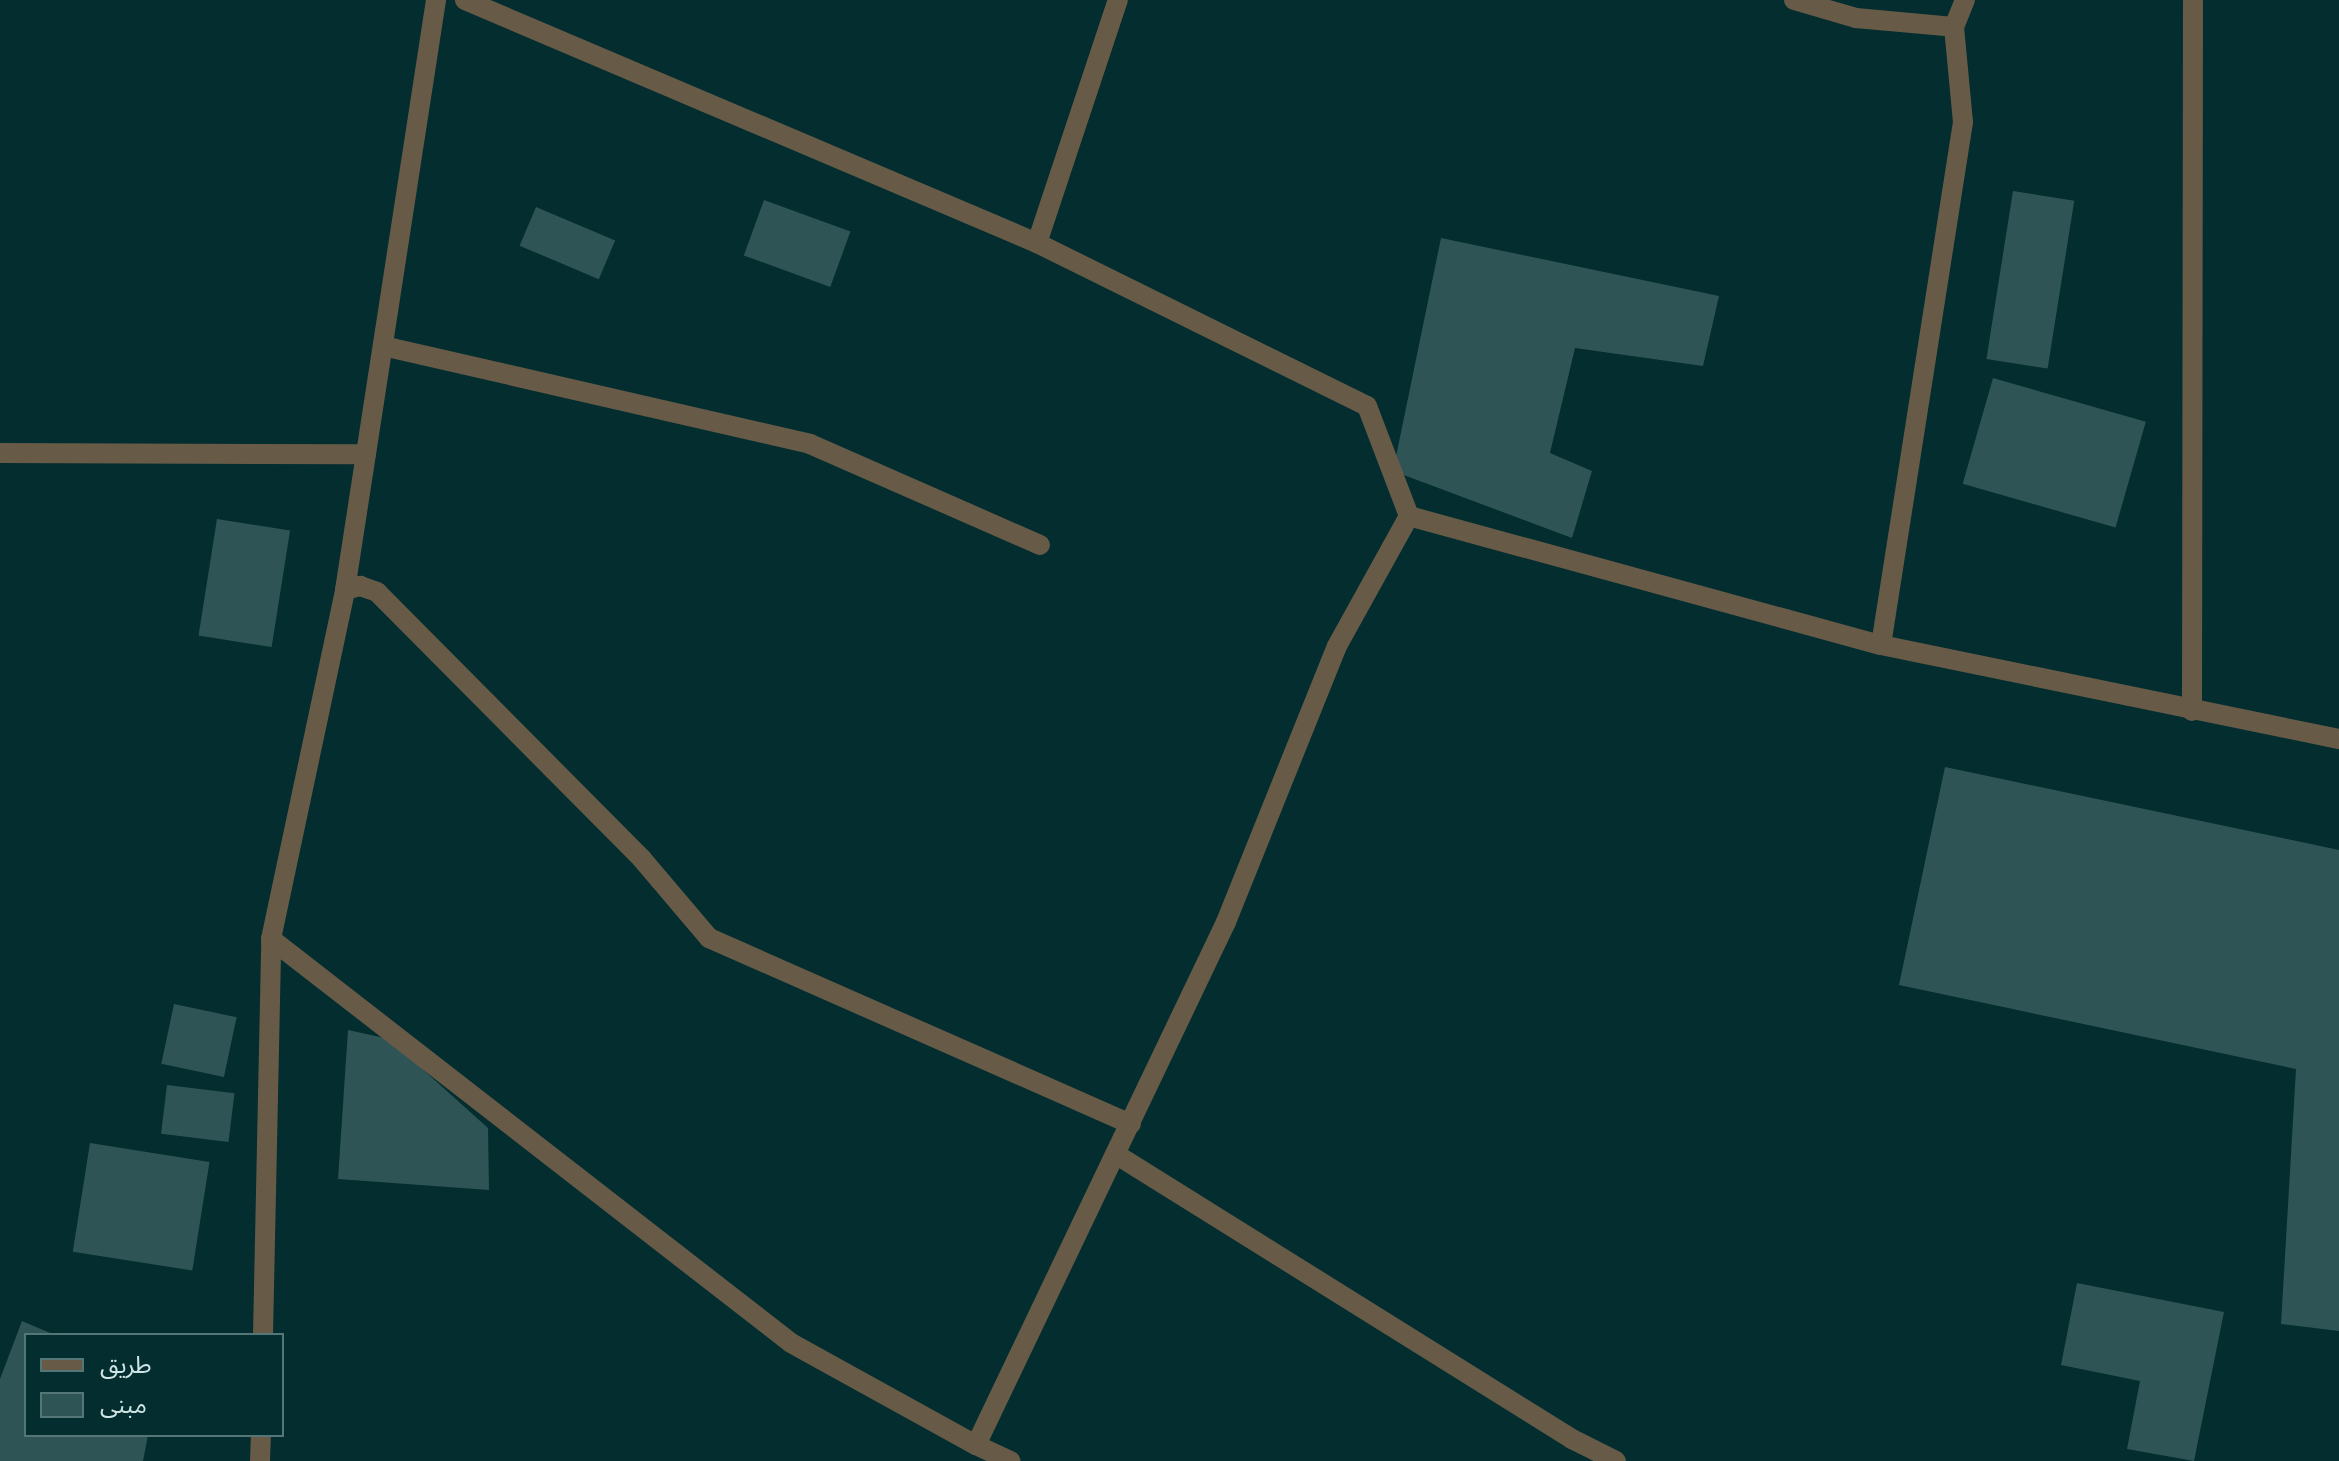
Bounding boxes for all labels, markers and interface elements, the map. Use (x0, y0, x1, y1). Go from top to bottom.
legend (24, 1333, 284, 1437)
text: طريق (100, 1347, 152, 1380)
text: مبنى (100, 1387, 147, 1420)

